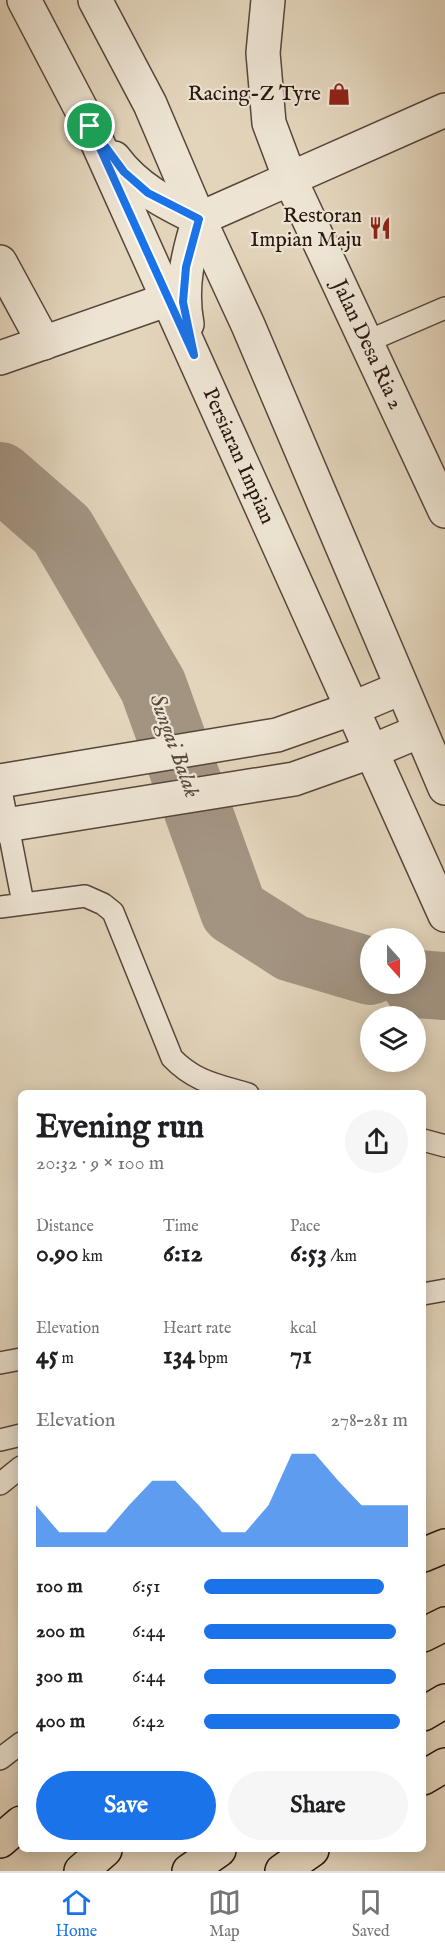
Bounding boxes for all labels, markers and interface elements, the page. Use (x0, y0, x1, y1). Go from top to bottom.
place label: Racing-Z Tyre (188, 81, 321, 108)
shop icon: Racing-Z Tyre (326, 81, 352, 107)
pin (64, 100, 115, 151)
icon: arrive (73, 109, 106, 142)
place label: Restoran Impian Maju (250, 203, 362, 254)
restaurant icon: Restoran Impian Maju (367, 215, 393, 241)
street label: Jalan Desa Ria 2 (325, 273, 409, 414)
street label: Persiaran Impian (196, 384, 281, 528)
water label: Sungai Balak (142, 690, 206, 802)
north arrow (360, 928, 426, 994)
map controls (360, 928, 426, 1072)
button: layers (360, 1006, 426, 1072)
text: Evening run (36, 1107, 204, 1149)
button: share (345, 1110, 408, 1173)
text: 20:32 · 9 × 100 m (36, 1151, 164, 1176)
text: Distance (36, 1217, 94, 1237)
text: Time (163, 1217, 199, 1237)
text: Pace (290, 1217, 320, 1237)
text: 0.90 (36, 1237, 78, 1270)
text: 6:12 (163, 1237, 203, 1270)
text: 6:53 (290, 1237, 327, 1270)
text: km (78, 1247, 103, 1267)
text: /km (327, 1247, 357, 1267)
text: Elevation (36, 1319, 99, 1339)
text: Heart rate (163, 1319, 231, 1339)
text: kcal (290, 1319, 317, 1339)
text: 45 (36, 1339, 58, 1372)
text: 134 (163, 1339, 195, 1372)
text: 71 (290, 1339, 312, 1372)
text: m (58, 1349, 74, 1369)
text: bpm (195, 1349, 228, 1369)
text: Elevation (36, 1408, 115, 1433)
text: 278–281 m (330, 1408, 408, 1433)
text: 100 m (36, 1574, 83, 1599)
text: 6:51 (132, 1574, 160, 1599)
text: 200 m (36, 1619, 85, 1644)
text: 6:44 (132, 1619, 165, 1644)
text: 300 m (36, 1664, 83, 1689)
text: 6:44 (132, 1664, 165, 1689)
text: 400 m (36, 1709, 85, 1734)
text: 6:42 (132, 1709, 165, 1734)
button: Save (36, 1771, 216, 1840)
button: Share (228, 1771, 408, 1840)
tab: Home (55, 1886, 97, 1942)
tab: Map (208, 1886, 241, 1942)
tab: Saved (352, 1886, 390, 1942)

